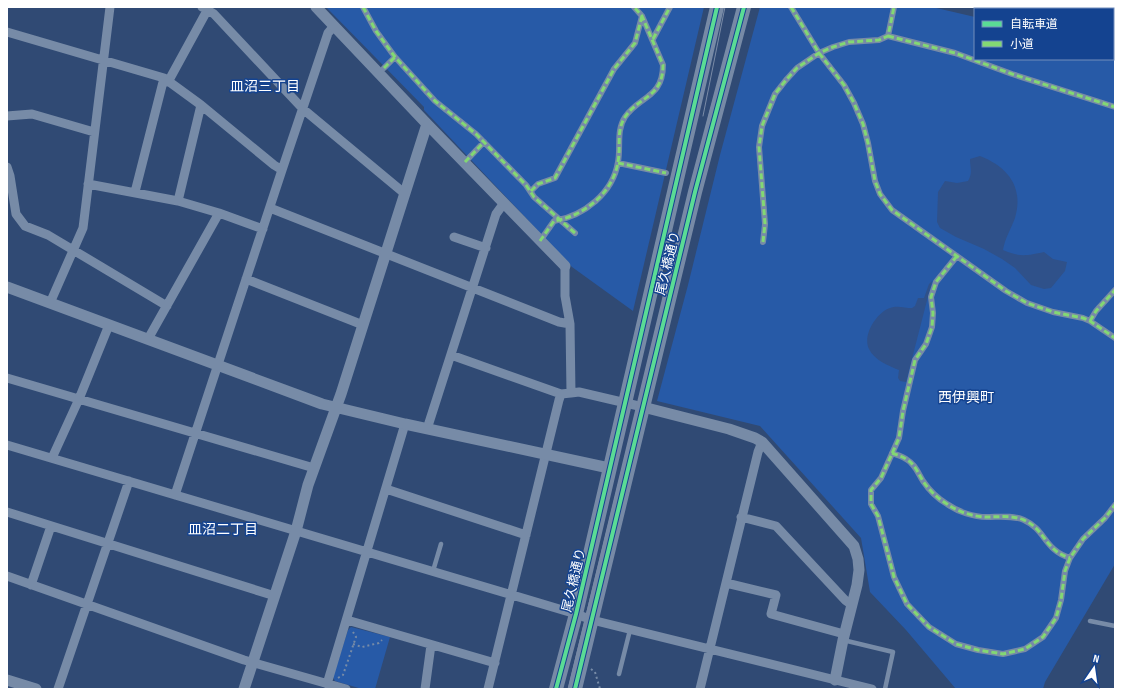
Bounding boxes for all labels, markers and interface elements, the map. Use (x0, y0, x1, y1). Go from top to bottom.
legend (974, 8, 1114, 60)
text: 自転車道 (1010, 17, 1058, 32)
text: 小道 (1010, 37, 1034, 52)
district label: 皿沼三丁目 (230, 78, 300, 95)
street label: 尾久橋通り (652, 230, 684, 297)
district label: 西伊興町 (938, 389, 994, 406)
district label: 皿沼二丁目 (188, 521, 258, 538)
street label: 尾久橋通り (559, 547, 589, 614)
north arrow (1074, 648, 1114, 688)
text: N (1092, 652, 1101, 666)

